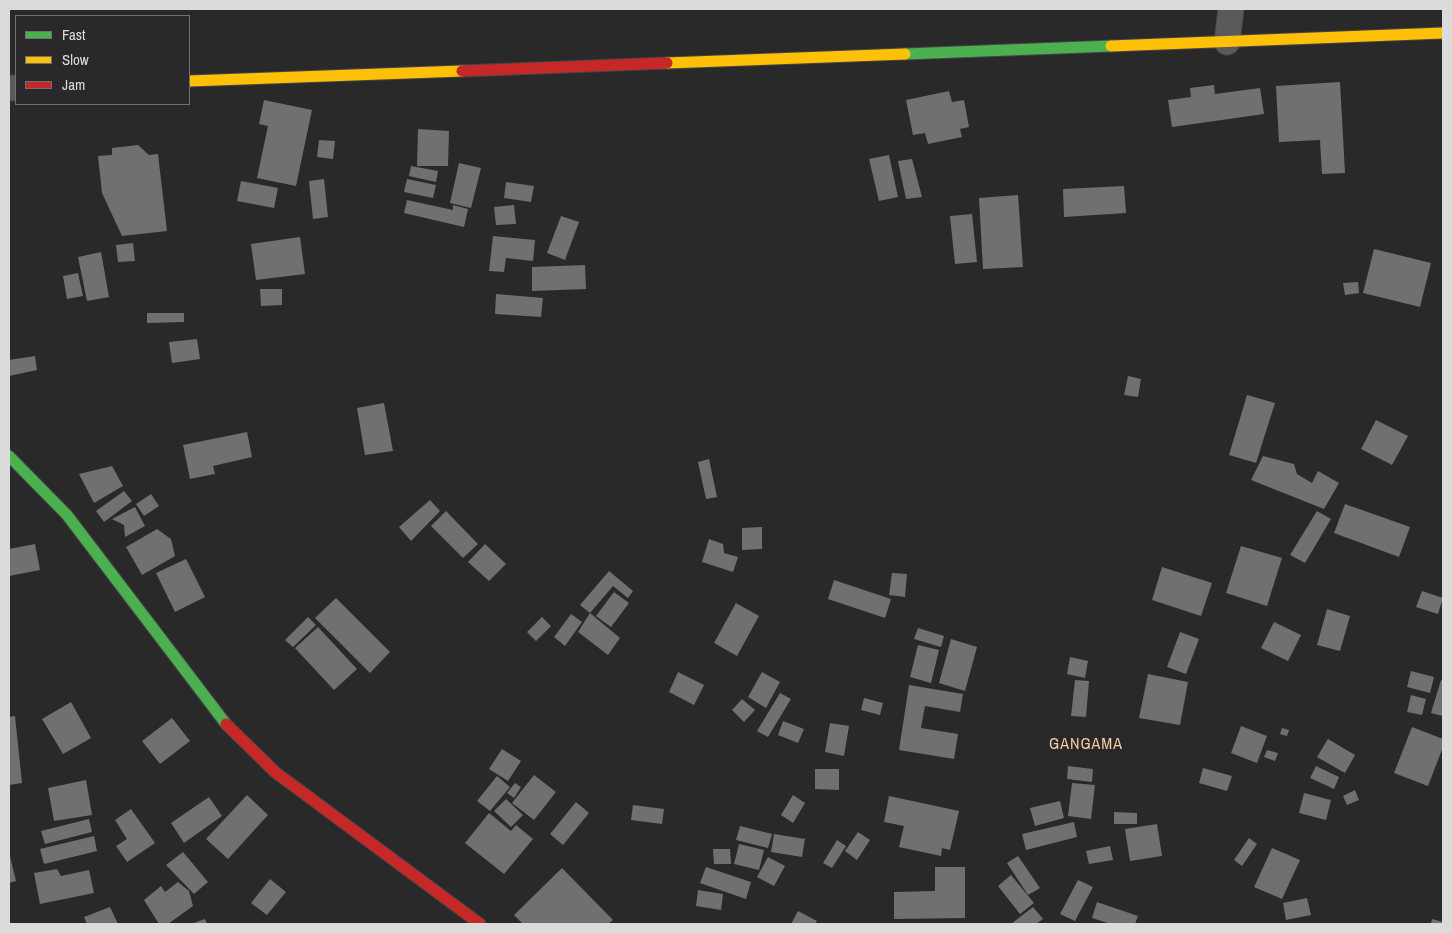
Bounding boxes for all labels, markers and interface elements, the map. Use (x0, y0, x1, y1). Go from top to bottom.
legend (15, 15, 190, 105)
text: Fast (62, 24, 85, 45)
text: Slow (62, 49, 89, 70)
text: Jam (62, 74, 85, 95)
district label: GANGAMA (1048, 735, 1124, 755)

